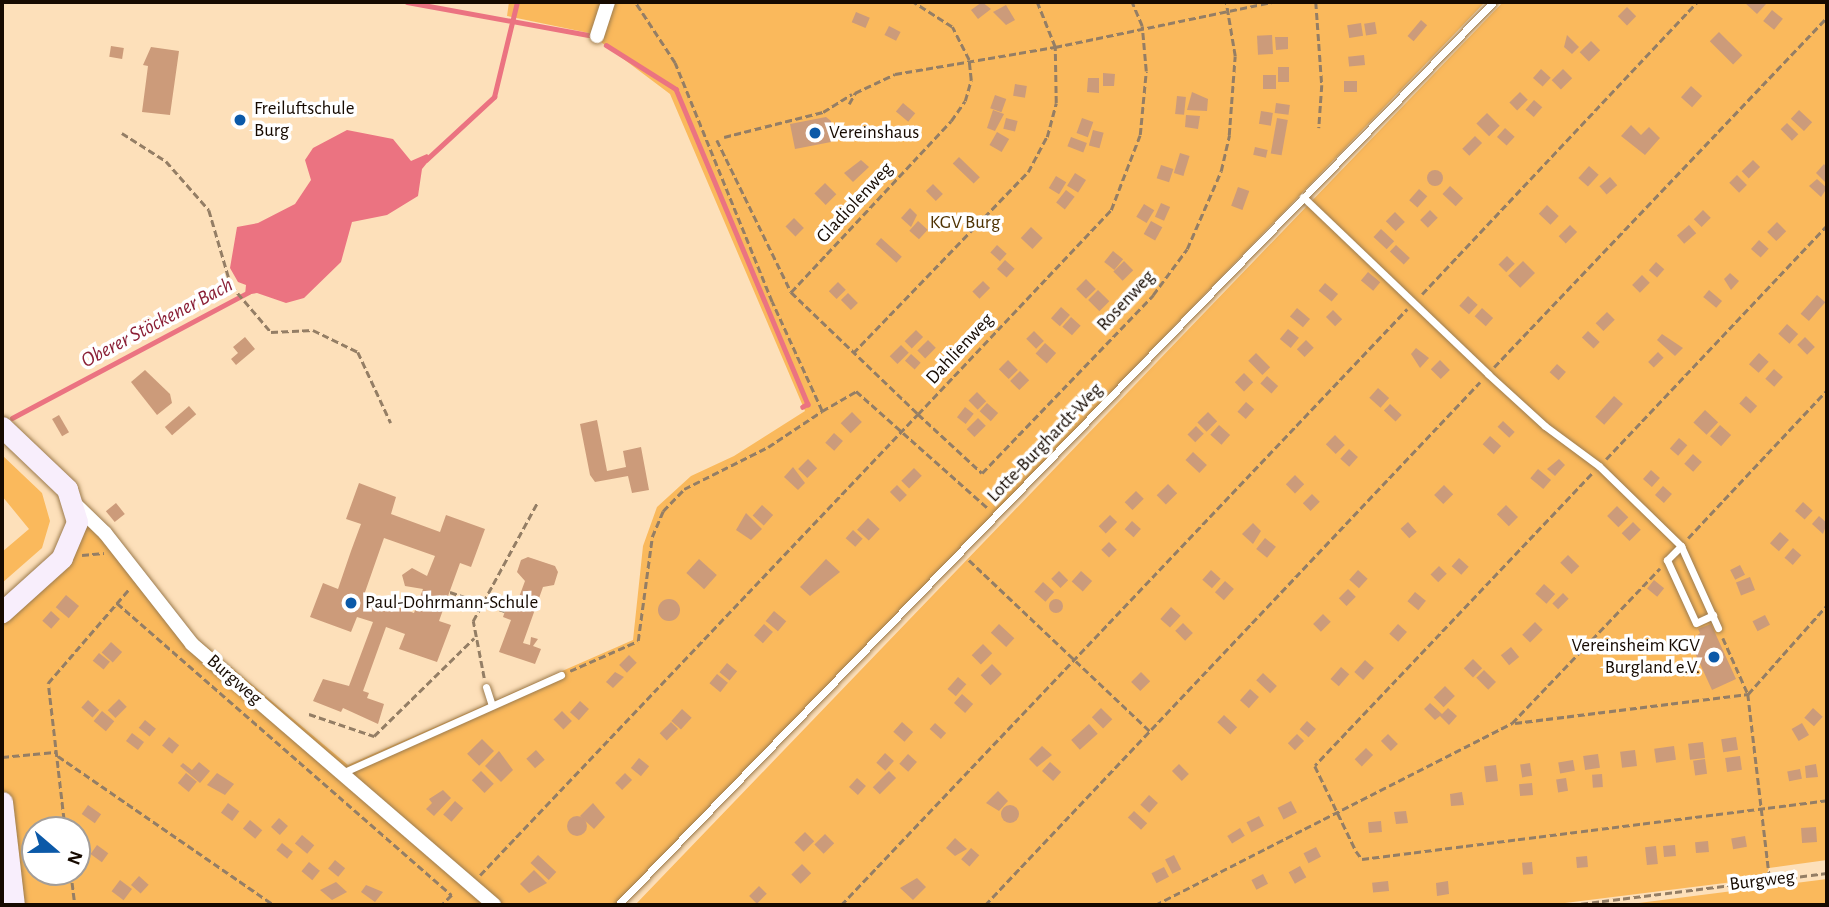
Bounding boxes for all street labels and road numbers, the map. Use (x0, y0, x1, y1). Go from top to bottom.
street label: Gladiolenweg (812, 158, 898, 248)
street label: Rosenweg (1092, 266, 1160, 336)
street label: Dahlienweg (921, 309, 999, 389)
street label: Lotte-Burghardt-Weg (982, 379, 1108, 507)
street label: Burgweg (202, 650, 266, 710)
street label: Burgweg (1728, 866, 1796, 896)

